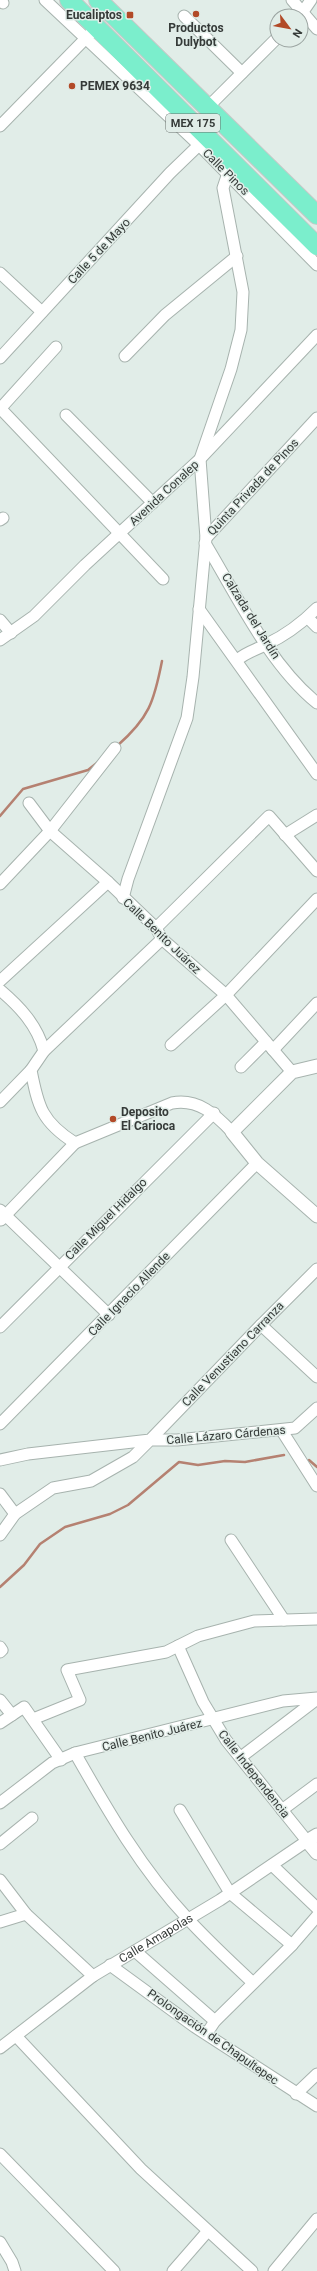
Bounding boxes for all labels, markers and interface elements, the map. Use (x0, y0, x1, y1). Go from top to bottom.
place label: Eucaliptos (66, 8, 122, 22)
north arrow (269, 8, 309, 48)
marker: Productos Dulybot (191, 9, 201, 19)
marker: Eucaliptos (125, 10, 135, 20)
place label: Productos Dulybot (168, 21, 224, 49)
text: N (289, 26, 305, 40)
place label: PEMEX 9634 (80, 79, 150, 93)
marker: PEMEX 9634 (67, 81, 77, 91)
road number: MEX 175 (166, 114, 220, 132)
street label: Calle Pinos (200, 146, 252, 198)
street label: Calle 5 de Mayo (65, 215, 133, 287)
street label: Quinta Privada de Pinos (205, 436, 301, 538)
street label: Avenida Conalep (127, 457, 202, 529)
street label: Calzada del Jardín (219, 571, 283, 661)
street label: Calle Benito Juárez (120, 895, 204, 977)
place label: Deposito El Carioca (121, 1105, 176, 1133)
marker: Deposito El Carioca (108, 1114, 118, 1124)
street label: Calle Miguel Hidalgo (62, 1175, 150, 1263)
street label: Calle Ignacio Allende (85, 1249, 173, 1339)
street label: Calle Venustiano Carranza (179, 1299, 287, 1409)
street label: Calle Lázaro Cárdenas (166, 1423, 286, 1447)
street label: Calle Benito Juárez (101, 1716, 203, 1754)
street label: Calle Independencia (215, 1727, 293, 1821)
street label: Calle Amapolas (116, 1911, 195, 1966)
street label: Prolongación de Chapultepec (145, 1986, 281, 2088)

